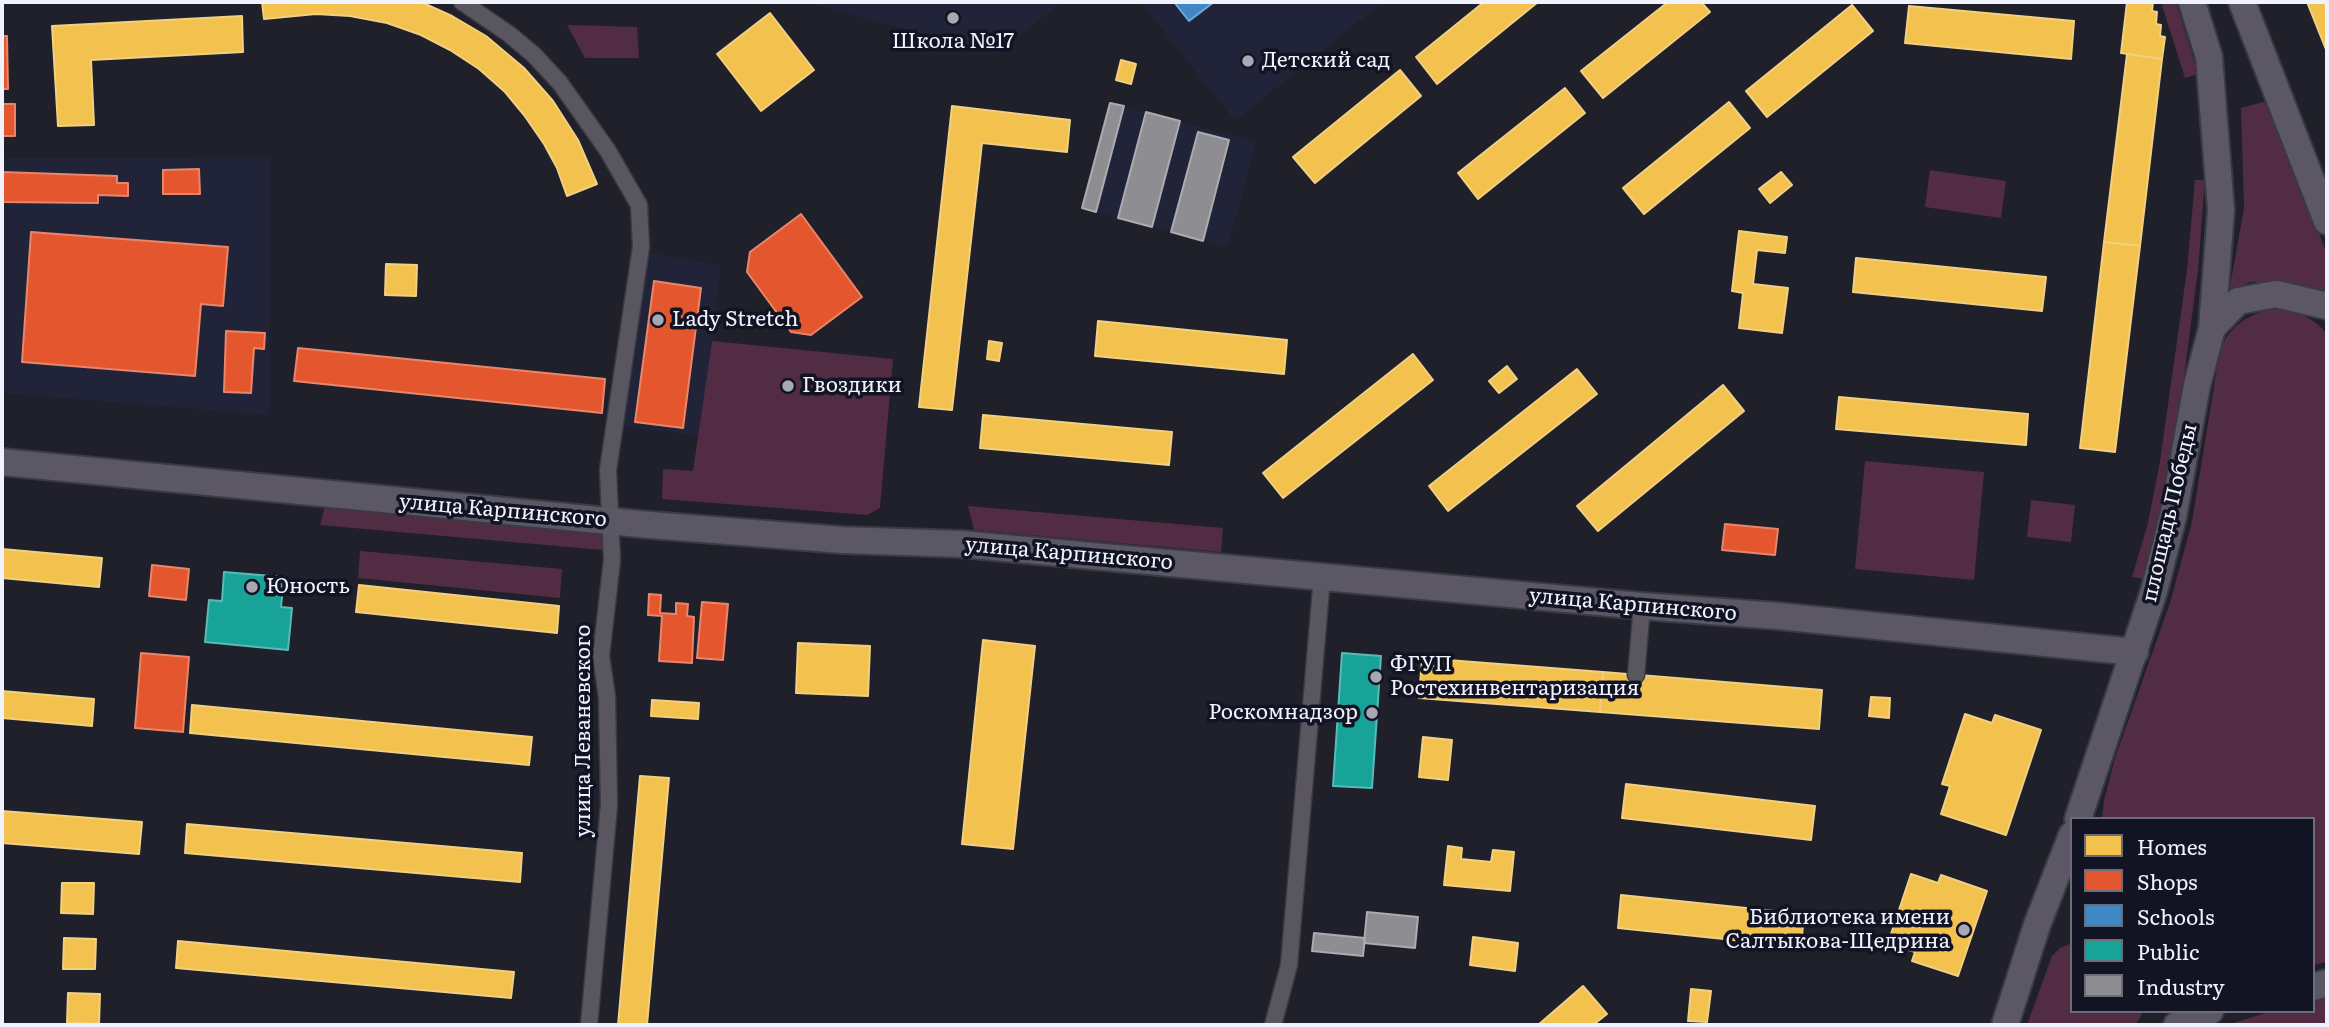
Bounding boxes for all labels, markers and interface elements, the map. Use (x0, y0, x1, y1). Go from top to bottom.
marker: Школа №17 (945, 10, 961, 26)
place label: Школа №17 (892, 29, 1014, 55)
place label: Детский сад (1262, 48, 1390, 74)
marker: Детский сад (1240, 53, 1256, 69)
place label: Lady Stretch (672, 307, 798, 333)
marker: Lady Stretch (650, 312, 666, 328)
place label: Гвоздики (802, 373, 902, 399)
marker: Гвоздики (780, 378, 796, 394)
street label: площадь Победы (2137, 421, 2203, 605)
street label: улица Карпинского (398, 489, 608, 533)
street label: улица Карпинского (964, 532, 1174, 576)
place label: Юность (266, 574, 350, 600)
marker: Юность (244, 579, 260, 595)
street label: улица Карпинского (1528, 583, 1738, 627)
street label: улица Леваневского (571, 624, 597, 838)
place label: ФГУП Ростехинвентаризация (1390, 652, 1639, 702)
marker: ФГУП Ростехинвентаризация (1368, 669, 1384, 685)
place label: Роскомнадзор (1209, 700, 1358, 726)
marker: Роскомнадзор (1364, 705, 1380, 721)
legend (2070, 817, 2315, 1013)
text: Homes (2137, 830, 2207, 861)
text: Shops (2137, 865, 2198, 896)
text: Schools (2137, 900, 2215, 931)
place label: Библиотека имени Салтыкова-Щедрина (1725, 905, 1950, 955)
marker: Библиотека имени Салтыкова-Щедрина (1956, 922, 1972, 938)
text: Public (2137, 935, 2199, 966)
text: Industry (2137, 970, 2225, 1001)

